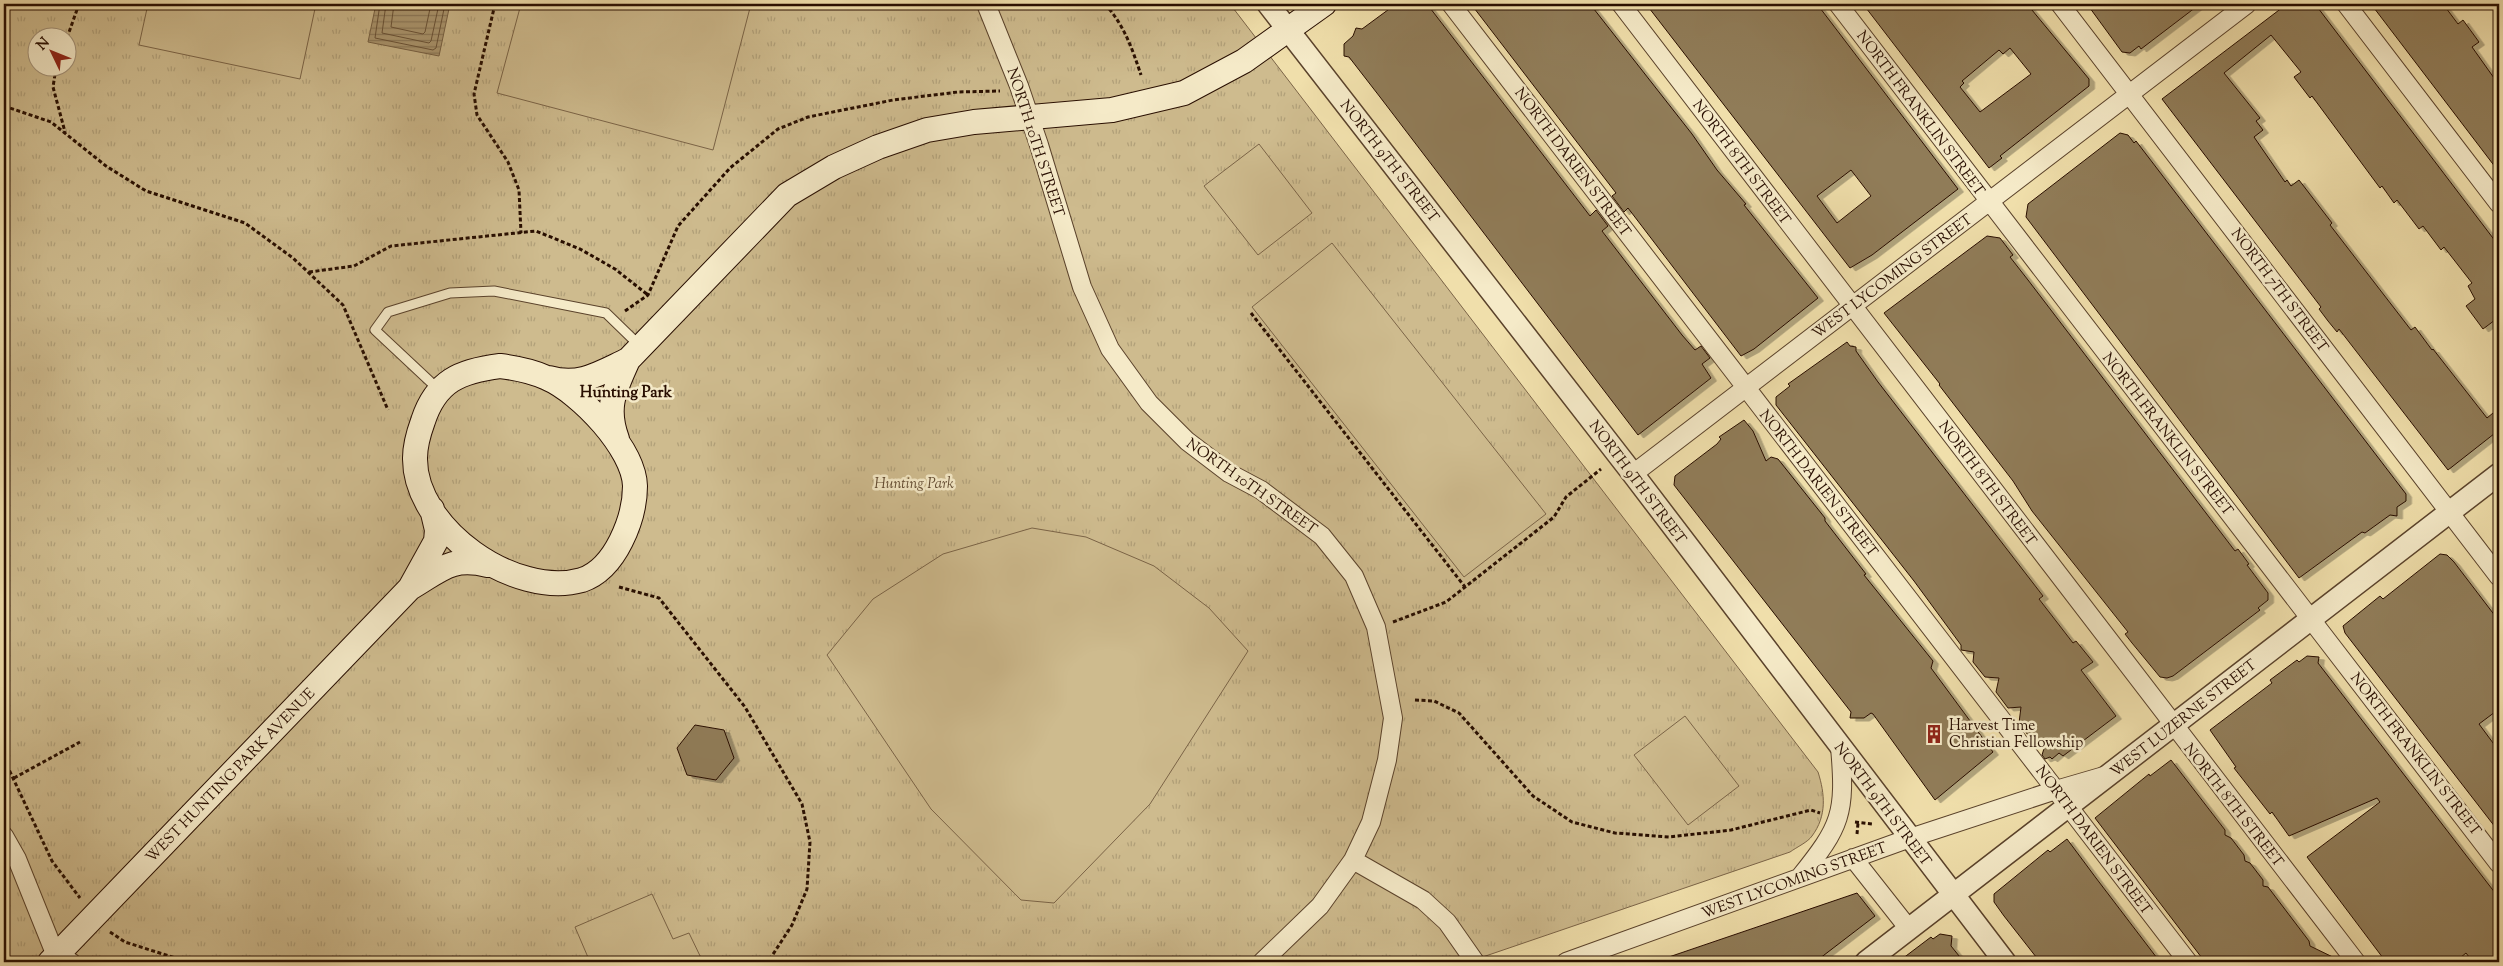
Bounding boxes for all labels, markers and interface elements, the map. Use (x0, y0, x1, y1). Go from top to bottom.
street label: NORTH FRANKLIN STREET (1851, 27, 1989, 201)
north arrow (28, 28, 78, 78)
text: N (33, 34, 55, 55)
street label: NORTH 10TH STREET (1000, 65, 1069, 220)
street label: NORTH DARIEN STREET (1509, 84, 1635, 242)
street label: NORTH 9TH STREET (1334, 96, 1444, 228)
street label: NORTH 8TH STREET (1687, 96, 1795, 230)
street label: WEST LYCOMING STREET (1808, 210, 1978, 345)
street label: NORTH 7TH STREET (2225, 224, 2333, 358)
street label: NORTH FRANKLIN STREET (2096, 349, 2238, 521)
district label: Hunting Park (580, 382, 672, 405)
street label: NORTH DARIEN STREET (1754, 406, 1882, 562)
street label: NORTH 9TH STREET (1583, 417, 1691, 550)
street label: NORTH 8TH STREET (1933, 417, 2041, 551)
street label: NORTH 10TH STREET (1181, 434, 1321, 541)
park label: Hunting Park (874, 474, 954, 495)
street label: WEST LUZERNE STREET (2106, 655, 2262, 783)
street label: NORTH FRANKLIN STREET (2344, 669, 2486, 841)
street label: WEST HUNTING PARK AVENUE (142, 684, 321, 868)
place label: Harvest Time Christian Fellowship (1949, 716, 2083, 754)
building icon: Harvest Time Christian Fellowship (1923, 723, 1945, 745)
street label: NORTH 9TH STREET (1828, 739, 1936, 872)
street label: NORTH 8TH STREET (2178, 740, 2288, 873)
street label: NORTH DARIEN STREET (2030, 762, 2156, 920)
street label: WEST LYCOMING STREET (1699, 838, 1891, 925)

